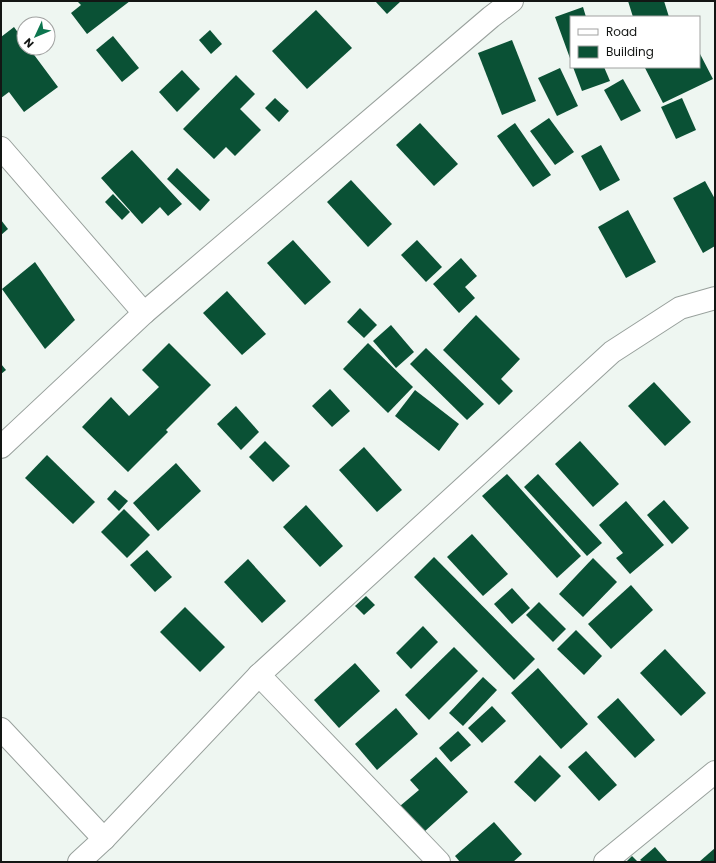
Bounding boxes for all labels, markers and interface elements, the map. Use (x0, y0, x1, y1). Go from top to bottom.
north arrow (16, 16, 56, 56)
legend (570, 16, 700, 68)
text: Road (606, 23, 637, 40)
text: N (20, 34, 37, 51)
text: Building (606, 43, 654, 60)

